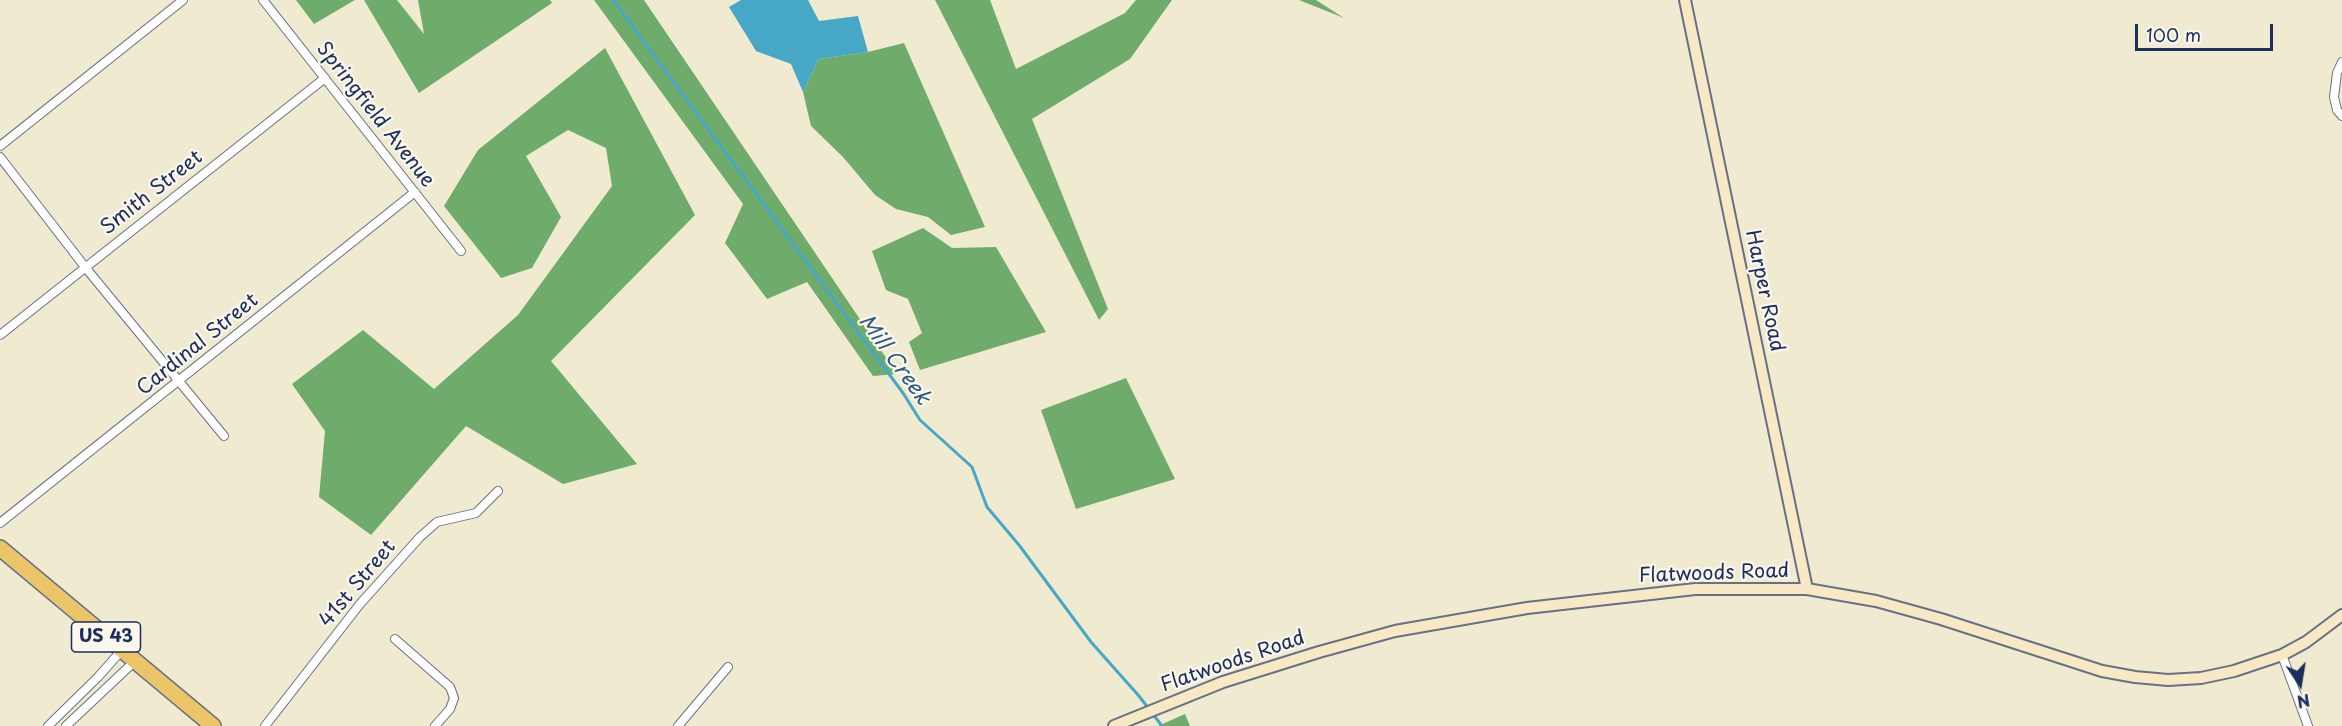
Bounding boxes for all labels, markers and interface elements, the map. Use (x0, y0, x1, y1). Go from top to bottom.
scale bar (2138, 12, 2276, 50)
text: 100 m (2146, 21, 2201, 48)
street label: Springfield Avenue (311, 38, 439, 192)
street label: Smith Street (96, 146, 208, 240)
street label: Harper Road (1739, 228, 1789, 354)
street label: Cardinal Street (133, 289, 263, 401)
water label: Mill Creek (853, 310, 935, 410)
street label: 41st Street (315, 536, 401, 632)
street label: Flatwoods Road (1638, 559, 1790, 589)
road number: US 43 (72, 622, 140, 652)
street label: Flatwoods Road (1158, 626, 1308, 698)
north arrow (2270, 654, 2330, 714)
text: N (2295, 689, 2312, 715)

